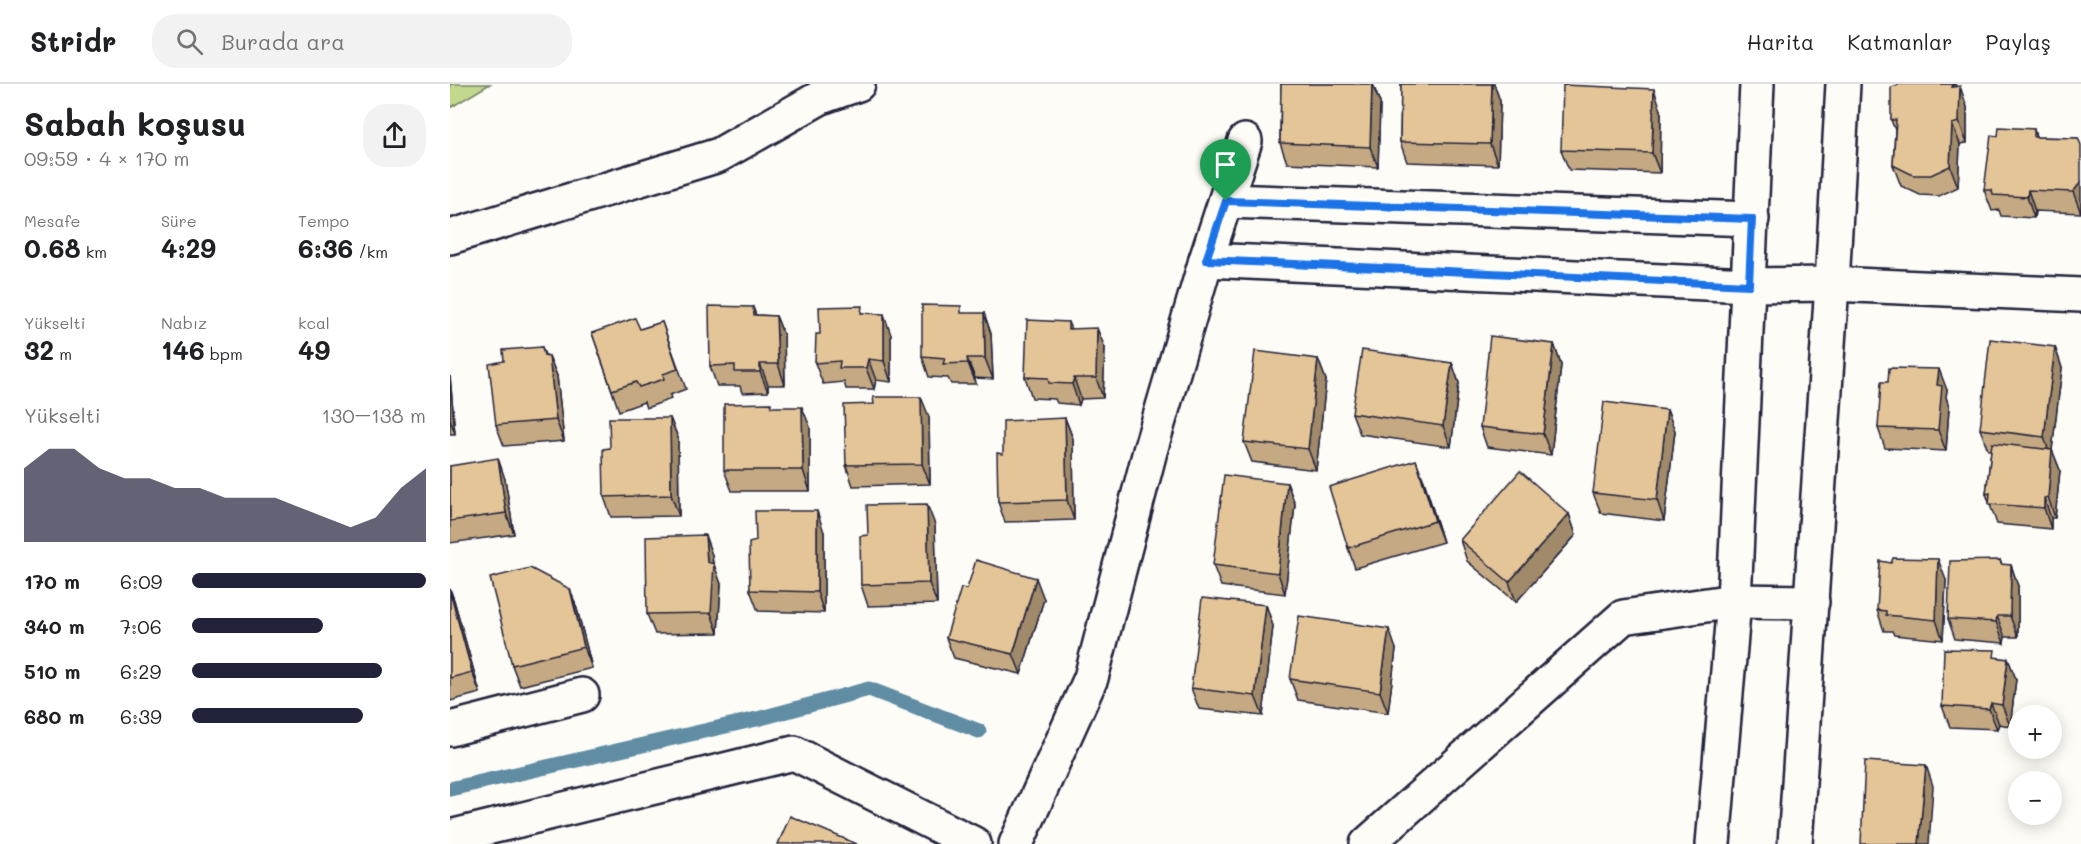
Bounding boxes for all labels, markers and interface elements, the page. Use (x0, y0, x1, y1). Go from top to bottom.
search box (152, 14, 572, 68)
text: Stridr (30, 23, 116, 59)
icon: search (173, 25, 206, 58)
text: Burada ara (221, 27, 345, 56)
text: Harita (1747, 28, 1814, 55)
text: Katmanlar (1847, 28, 1953, 55)
text: Paylaş (1986, 28, 2051, 55)
text: Sabah koşusu (24, 101, 246, 144)
button: share (363, 104, 426, 167)
pin (1200, 139, 1251, 201)
text: 09:59 · 4 × 170 m (24, 145, 189, 171)
icon: arrive (1209, 148, 1242, 181)
text: Mesafe (24, 210, 81, 231)
text: Süre (161, 210, 197, 231)
text: Tempo (298, 210, 349, 231)
text: 0.68 (24, 231, 81, 265)
text: 4:29 (161, 231, 216, 265)
text: 6:36 (298, 231, 353, 265)
text: km (81, 241, 107, 262)
text: /km (353, 241, 388, 262)
text: Yükselti (24, 312, 85, 333)
text: Nabız (161, 312, 207, 333)
text: kcal (298, 312, 330, 333)
text: 32 (24, 333, 54, 367)
text: 146 (161, 333, 205, 367)
text: 49 (298, 333, 330, 367)
text: m (54, 343, 72, 364)
text: bpm (205, 343, 243, 364)
text: Yükselti (24, 402, 101, 428)
text: 130–138 m (322, 402, 426, 428)
text: 170 m (24, 568, 80, 594)
text: 6:09 (120, 568, 162, 594)
text: 340 m (24, 613, 85, 639)
text: 7:06 (120, 613, 162, 639)
text: 510 m (24, 658, 80, 684)
text: 6:29 (120, 658, 161, 684)
text: 680 m (24, 703, 84, 729)
text: 6:39 (120, 703, 162, 729)
map controls (2008, 705, 2062, 825)
button: + (2008, 705, 2062, 759)
button: − (2008, 771, 2062, 825)

